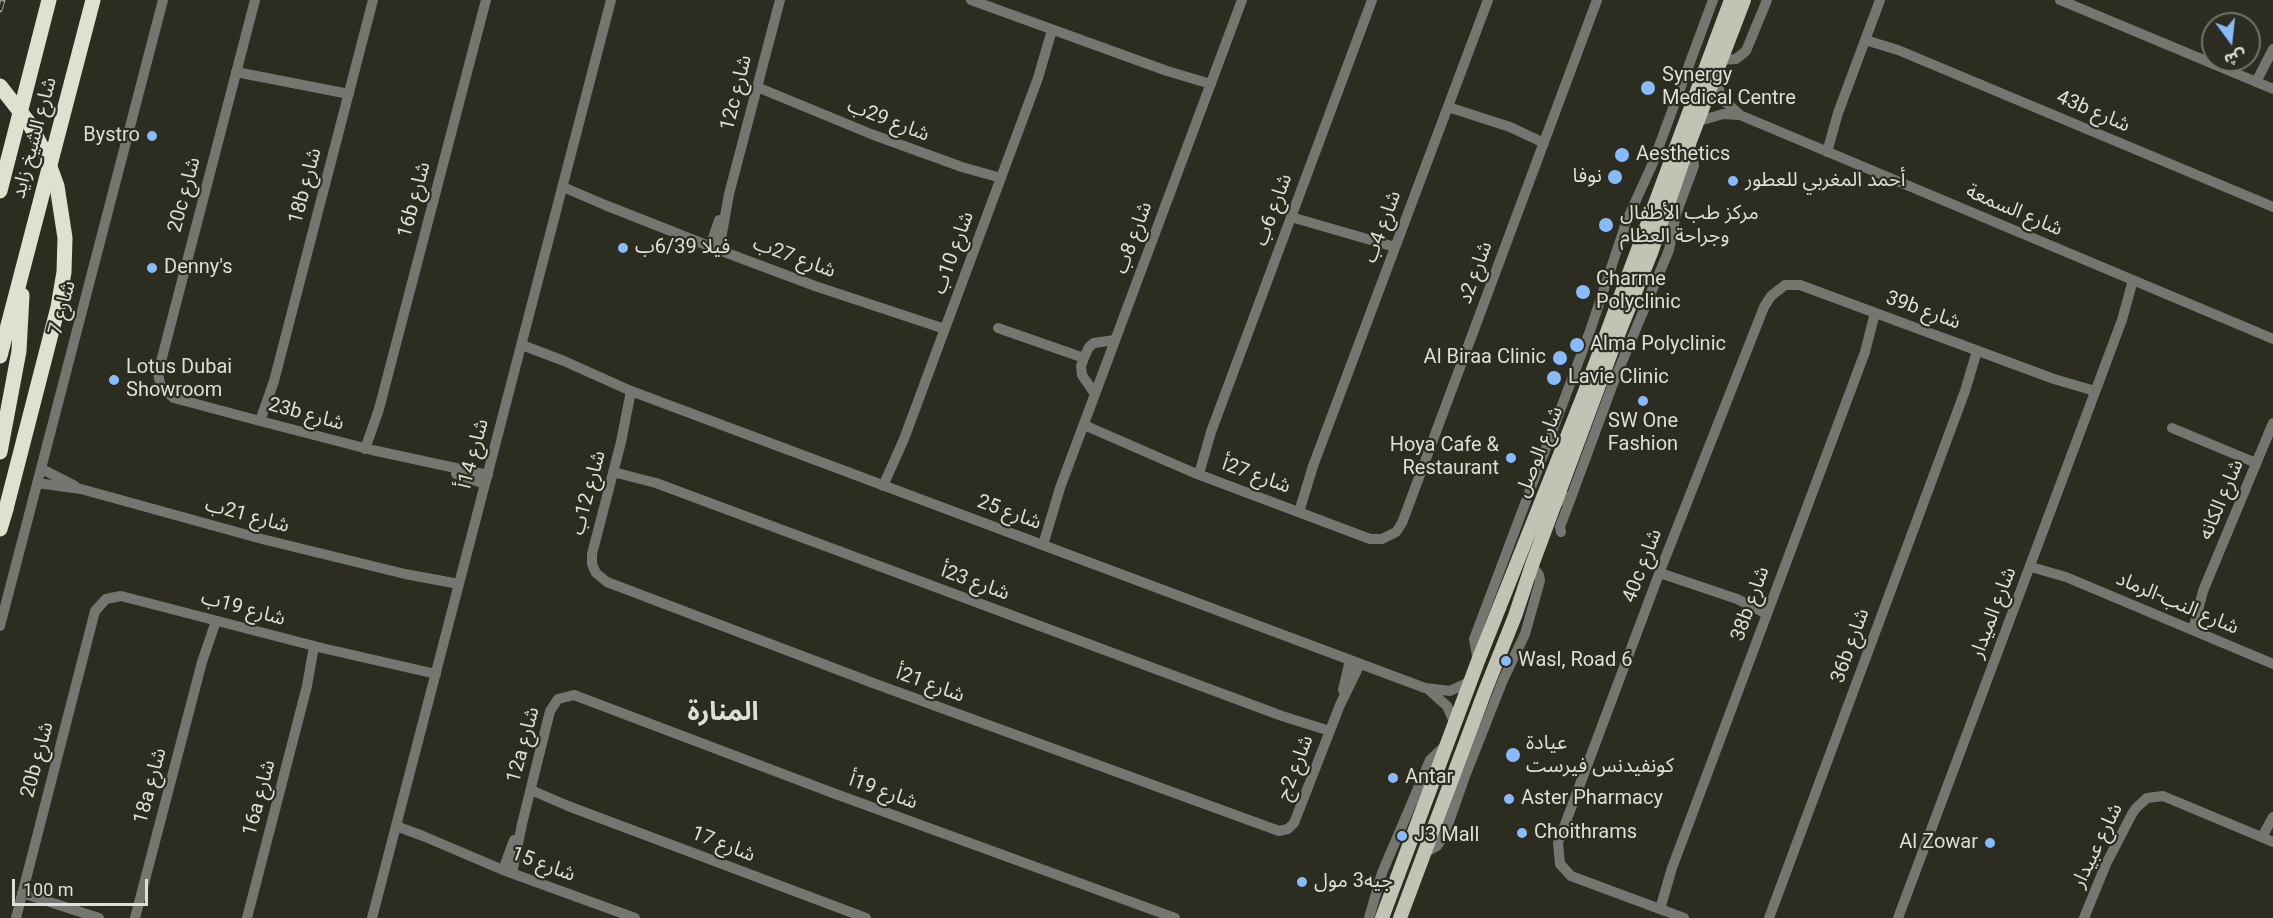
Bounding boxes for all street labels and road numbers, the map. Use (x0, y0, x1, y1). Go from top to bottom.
street label: 12c شارع (716, 53, 758, 133)
street label: شارع الشيخ زايد (7, 75, 63, 201)
street label: 43b شارع (2053, 86, 2133, 138)
street label: شارع 29ب (843, 94, 933, 148)
street label: 18b شارع (284, 145, 328, 227)
street label: 20c شارع (163, 155, 207, 235)
street label: 16b شارع (393, 159, 437, 241)
street label: شارع 6ب (1250, 171, 1298, 249)
street label: شارع السمعة (1962, 180, 2066, 242)
street label: شارع 4ب (1359, 188, 1407, 266)
street label: شارع 8ب (1110, 199, 1158, 277)
street label: شارع 10ب (928, 208, 980, 298)
street label: شارع 27ب (749, 232, 839, 284)
street label: شارع 2د (1454, 238, 1498, 308)
street label: شارع 7 (44, 278, 82, 338)
street label: 39b شارع (1882, 286, 1964, 336)
street label: 23b شارع (265, 393, 347, 437)
street label: شارع الوصل (1511, 403, 1569, 501)
street label: شارع 14أ (453, 417, 495, 491)
street label: شارع 12ب (566, 448, 612, 538)
street label: شارع 27أ (1218, 453, 1294, 499)
street label: شارع الكانه (2194, 456, 2250, 544)
street label: شارع 25 (974, 490, 1044, 536)
street label: شارع 21ب (202, 493, 292, 539)
street label: 40c شارع (1618, 526, 1668, 606)
street label: شارع 23أ (937, 560, 1013, 606)
street label: 38b شارع (1726, 563, 1776, 645)
street label: شارع الميدار (1966, 564, 2022, 662)
street label: شارع النب-الرماد (2112, 567, 2242, 641)
street label: شارع 19ب (198, 586, 288, 632)
street label: 36b شارع (1826, 605, 1876, 687)
street label: شارع 21أ (892, 662, 968, 708)
street label: 12a شارع (502, 705, 546, 785)
street label: 20b شارع (16, 719, 60, 801)
street label: شارع 2ج (1273, 732, 1319, 804)
street label: 18a شارع (129, 746, 173, 826)
street label: 16a شارع (238, 758, 282, 838)
street label: شارع 19أ (845, 769, 921, 815)
street label: شارع عبيدار (2067, 800, 2129, 892)
street label: شارع 17 (688, 822, 758, 868)
street label: شارع 15 (508, 842, 578, 888)

